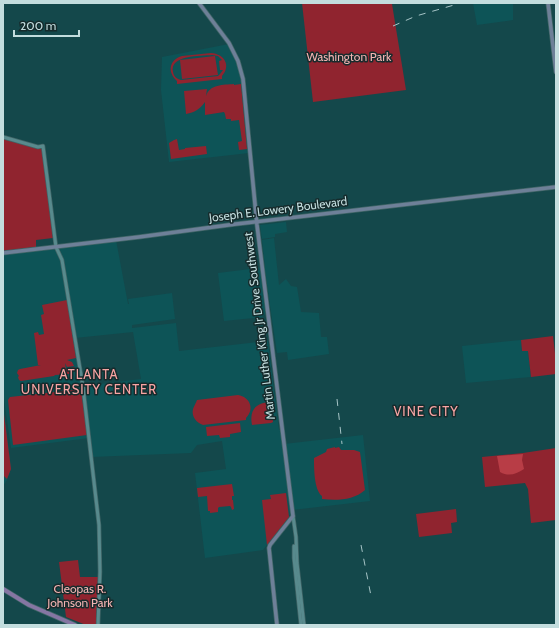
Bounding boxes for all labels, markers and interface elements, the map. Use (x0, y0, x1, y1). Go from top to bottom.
scale bar (14, 12, 79, 38)
text: 200 m (20, 18, 56, 33)
park label: Washington Park (307, 49, 392, 64)
street label: Joseph E. Lowery Boulevard (207, 193, 348, 225)
street label: Martin Luther King Jr Drive Southwest (240, 231, 278, 421)
district label: ATLANTA UNIVERSITY CENTER (21, 366, 157, 397)
district label: VINE CITY (393, 403, 459, 419)
park label: Cleopas R. Johnson Park (46, 581, 113, 610)

